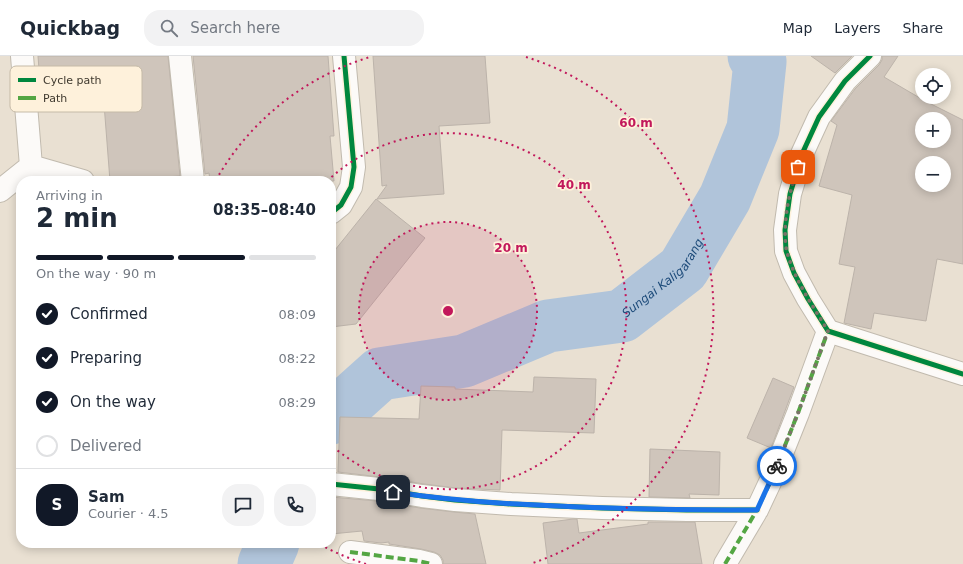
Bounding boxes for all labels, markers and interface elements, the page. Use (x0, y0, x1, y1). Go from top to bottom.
search box (144, 10, 424, 46)
text: Quickbag (20, 17, 120, 39)
icon: search (158, 17, 180, 39)
text: Search here (190, 19, 280, 37)
text: Map (783, 20, 812, 36)
text: Layers (834, 20, 881, 36)
text: Share (903, 20, 943, 36)
legend (10, 66, 142, 112)
map controls (915, 68, 951, 192)
button: locate (915, 68, 951, 104)
text: Cycle path (43, 74, 102, 87)
text: Path (43, 92, 67, 105)
button: + (915, 112, 951, 148)
text: 60 m (619, 116, 653, 130)
pin (781, 150, 815, 184)
icon: bag (787, 156, 809, 178)
button: − (915, 156, 951, 192)
text: 40 m (557, 178, 591, 192)
text: Arriving in (36, 188, 103, 203)
text: 08:35–08:40 (213, 201, 316, 219)
text: 2 min (36, 203, 118, 233)
water label: Sungai Kaligarang (619, 236, 707, 320)
text: 20 m (494, 241, 528, 255)
text: On the way · 90 m (36, 266, 156, 281)
icon: check (36, 303, 58, 325)
centre of rings (441, 304, 455, 318)
text: Confirmed (70, 305, 148, 323)
text: 08:09 (279, 307, 316, 322)
icon: check (36, 347, 58, 369)
text: Preparing (70, 349, 142, 367)
text: 08:22 (279, 351, 316, 366)
icon: check (36, 391, 58, 413)
text: On the way (70, 393, 156, 411)
text: 08:29 (279, 395, 316, 410)
text: Delivered (70, 437, 142, 455)
courier (757, 446, 797, 486)
icon: bike (766, 455, 788, 477)
pin (376, 475, 410, 509)
icon: home (382, 481, 404, 503)
button: chat (222, 484, 264, 526)
button: phone (274, 484, 316, 526)
text: Sam (88, 488, 125, 506)
text: S (52, 496, 62, 514)
text: Courier · 4.5 (88, 506, 169, 521)

